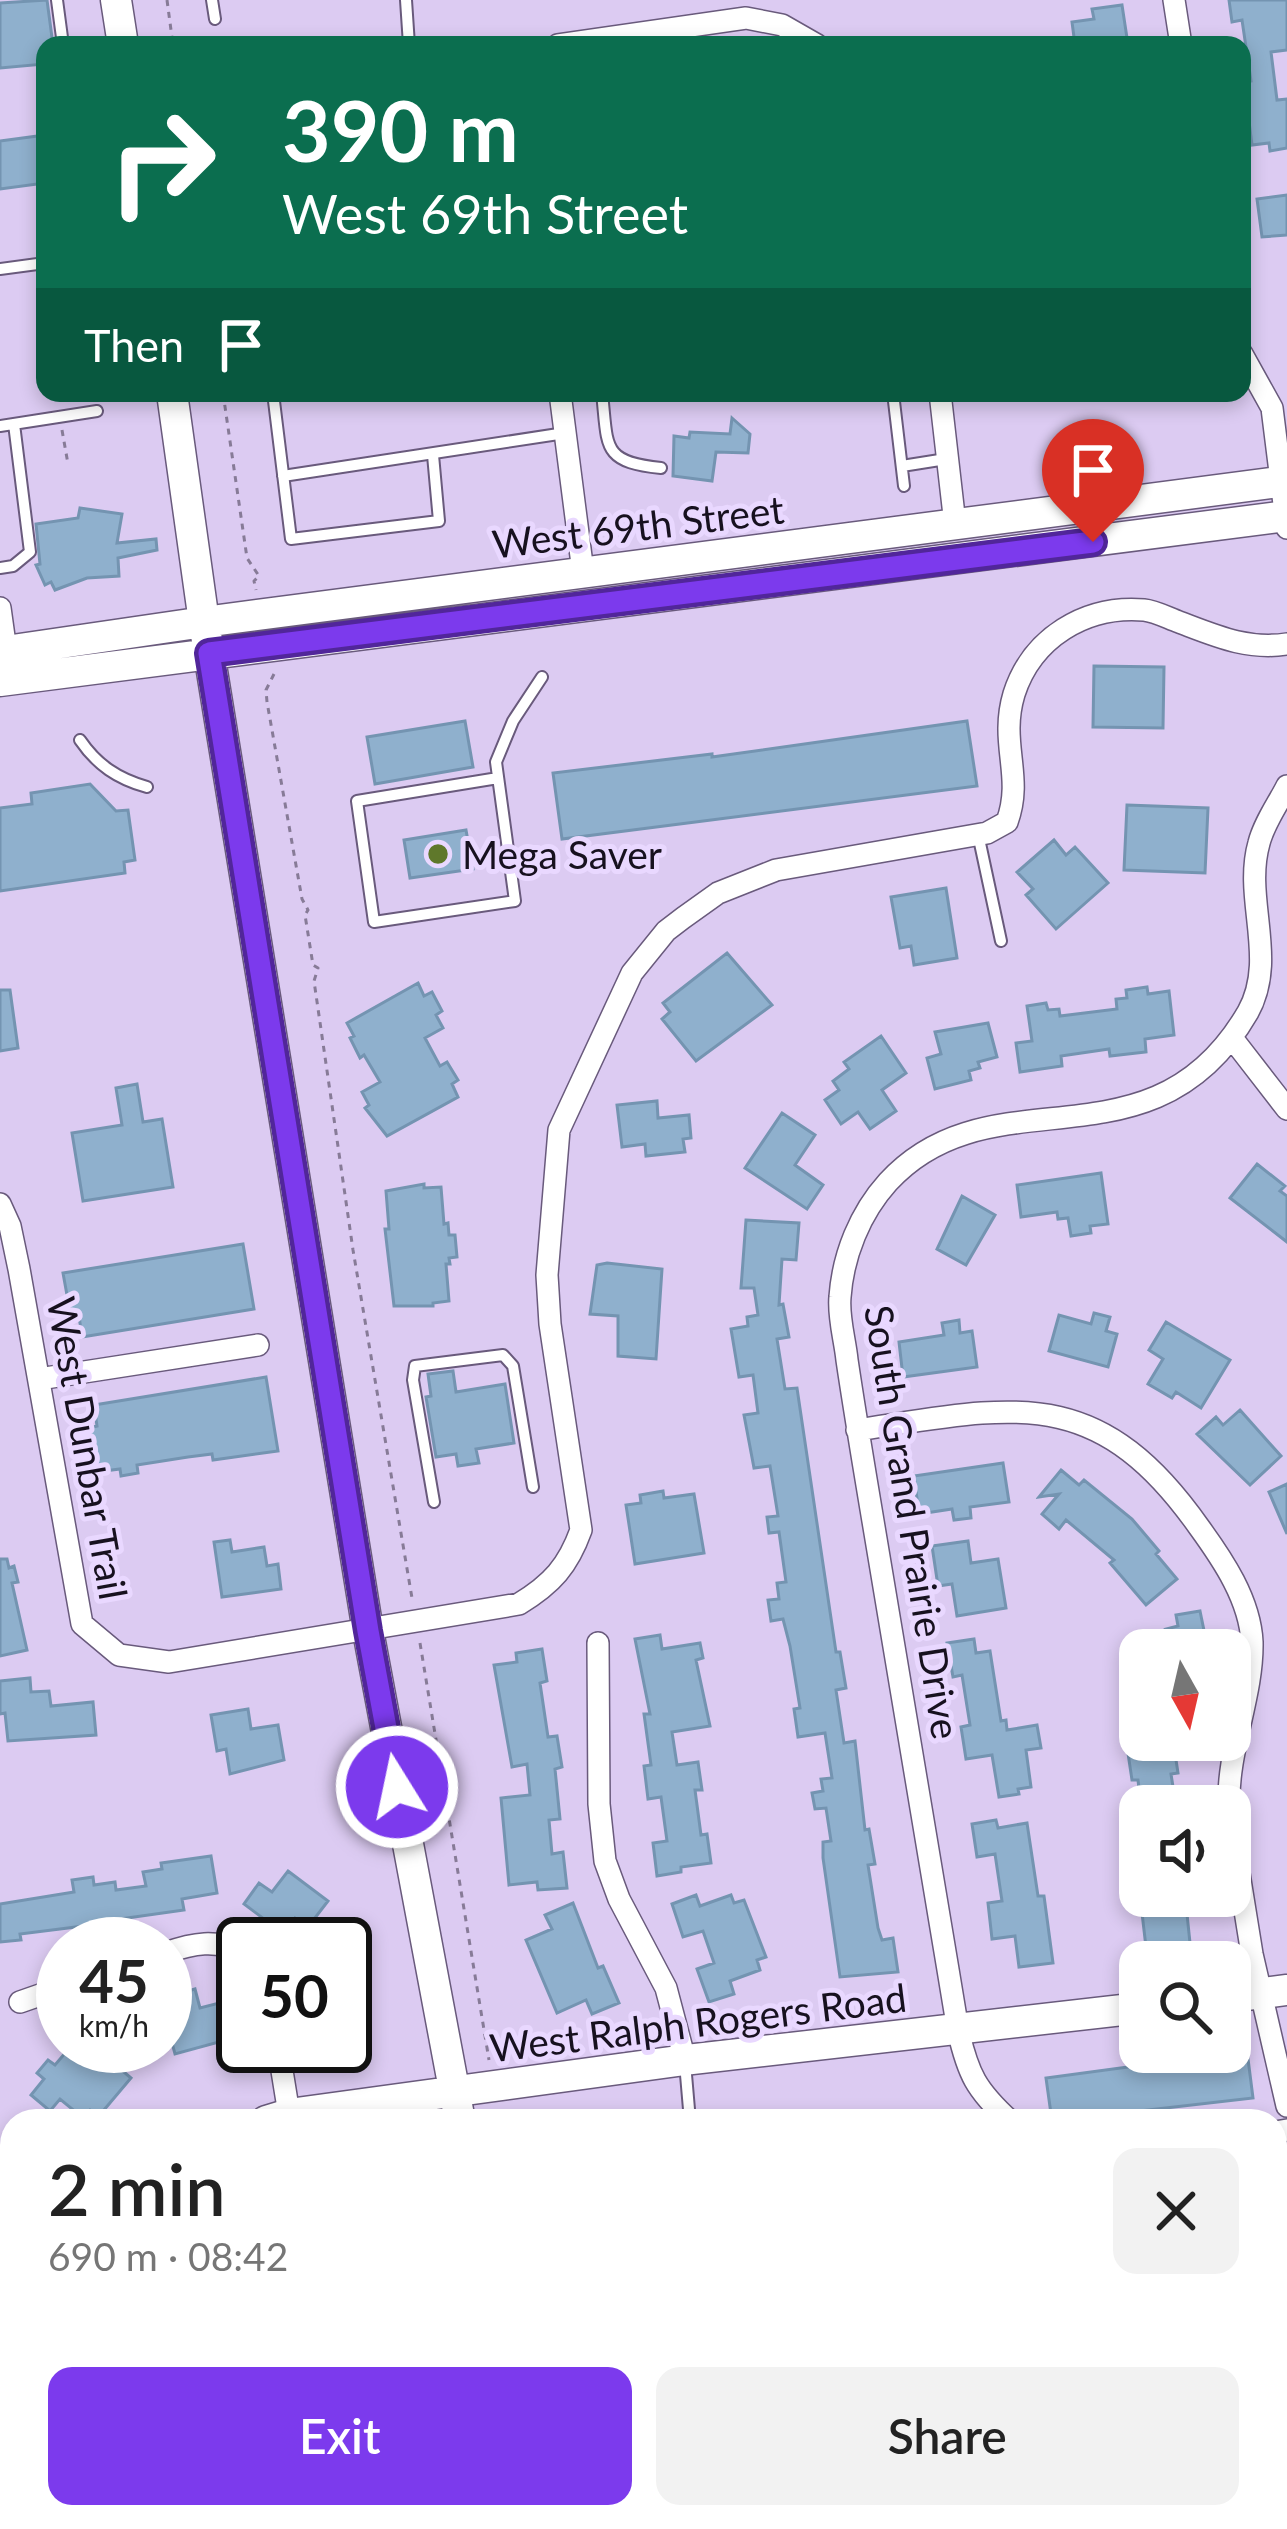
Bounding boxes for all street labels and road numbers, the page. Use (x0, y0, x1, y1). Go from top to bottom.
street label: West 69th Street (490, 485, 786, 567)
street label: West Dunbar Trail (39, 1293, 137, 1603)
street label: South Grand Prairie Drive (856, 1302, 970, 1742)
street label: West Ralph Rogers Road (487, 1974, 909, 2070)

